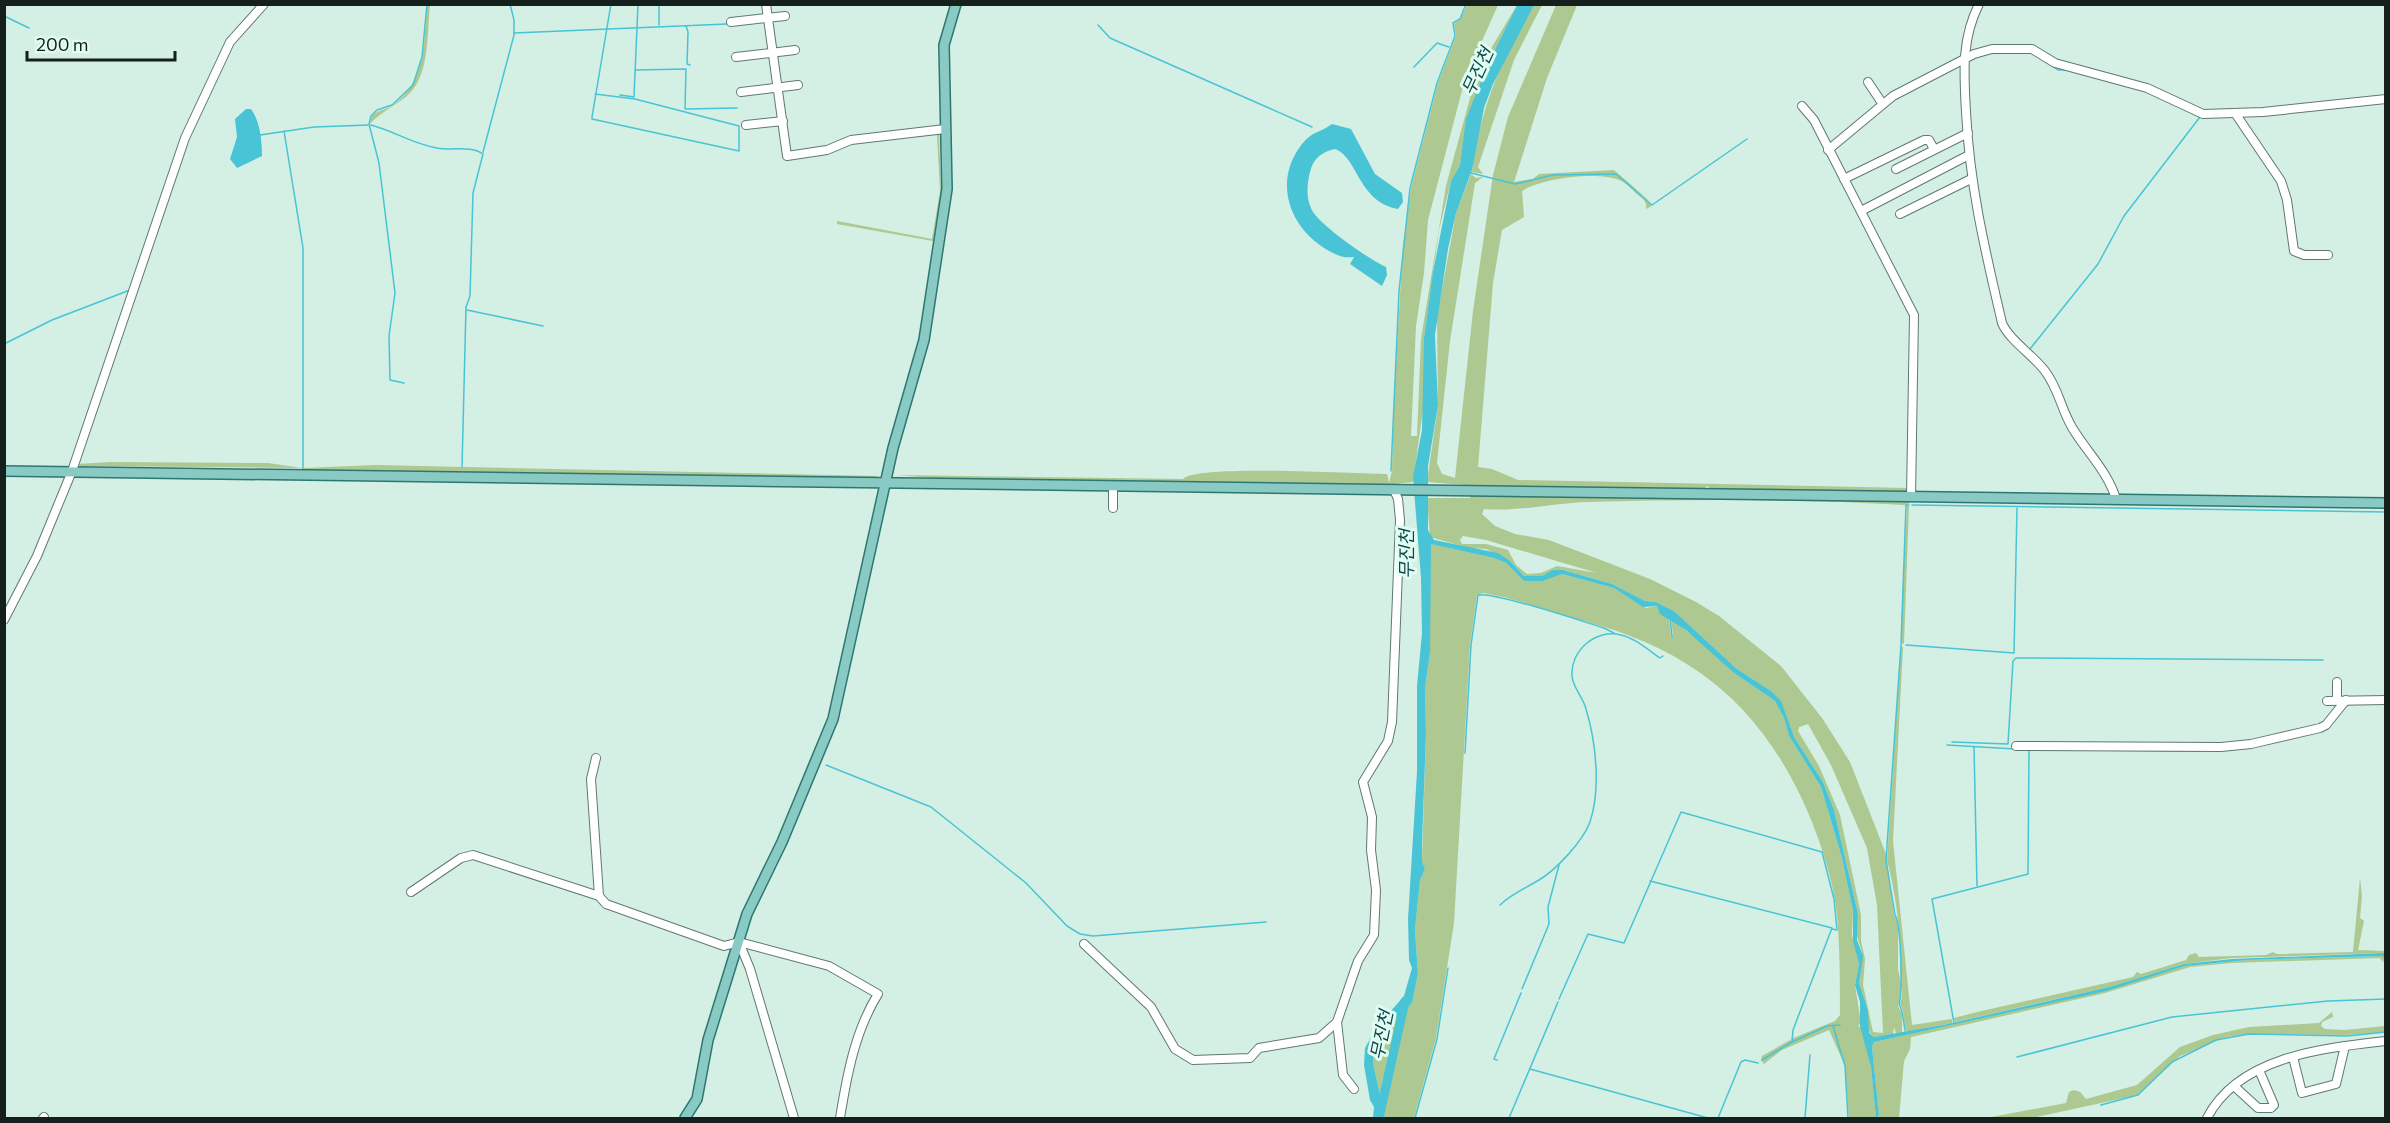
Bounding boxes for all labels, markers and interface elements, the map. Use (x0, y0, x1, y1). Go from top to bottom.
scale bar (27, 24, 176, 62)
text: 200 m (36, 33, 89, 55)
water label: 무진천 (1457, 42, 1498, 98)
water label: 무진천 (1395, 527, 1417, 579)
water label: 무진천 (1365, 1006, 1397, 1062)

